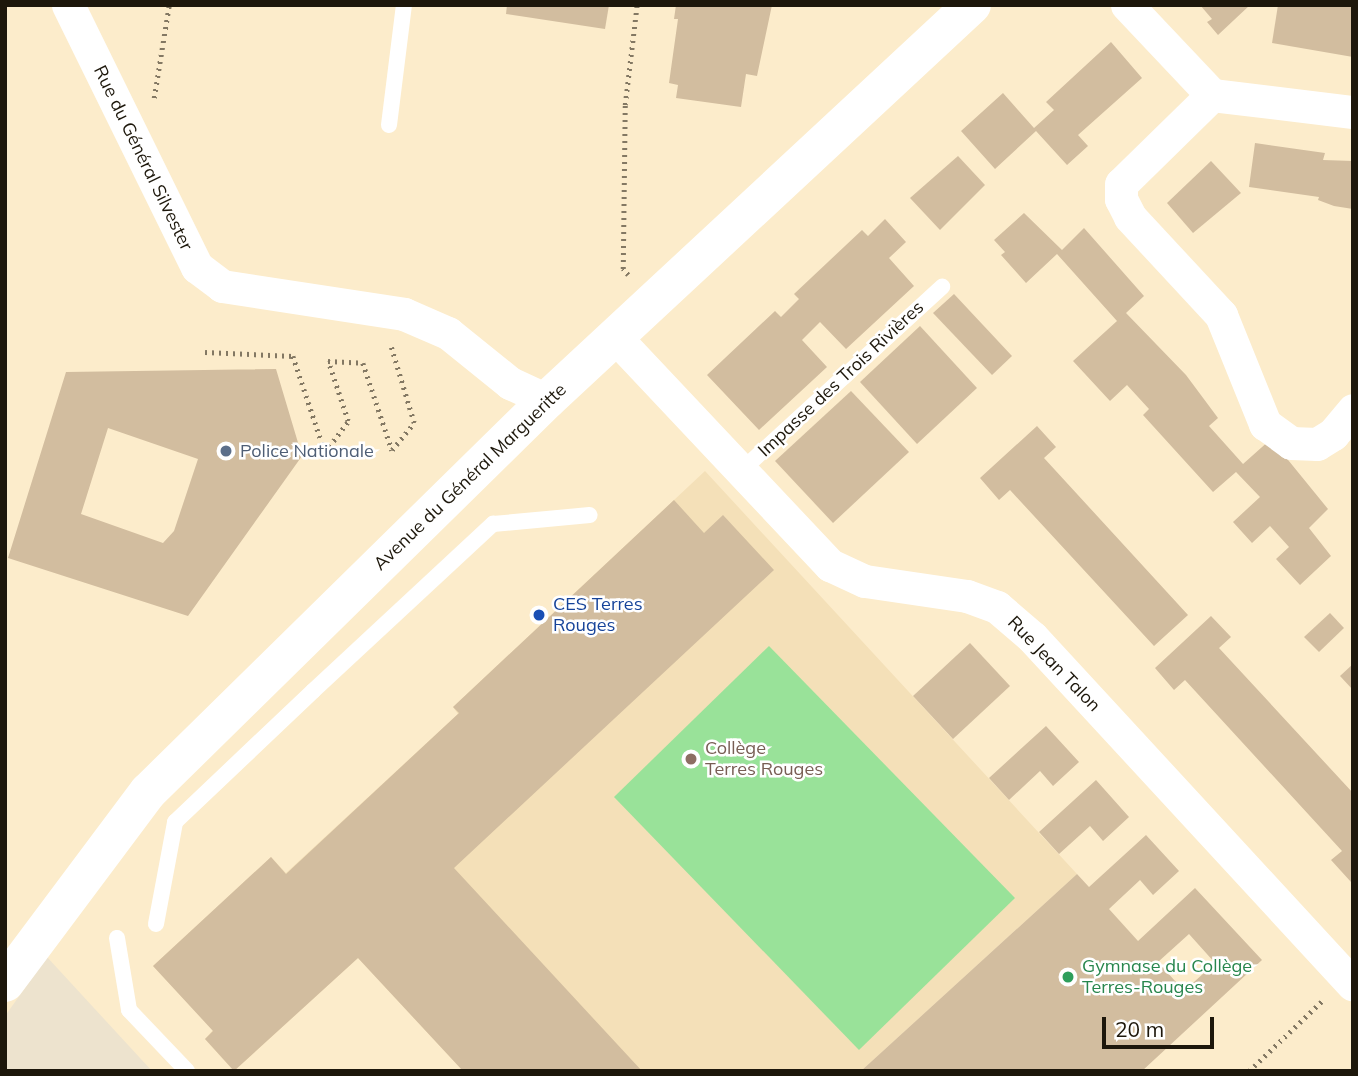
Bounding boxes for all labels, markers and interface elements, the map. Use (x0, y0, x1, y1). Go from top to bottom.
street label: Rue du Général Silvester (89, 62, 197, 254)
street label: Impasse des Trois Rivières (754, 297, 928, 461)
street label: Avenue du Général Margueritte (369, 379, 571, 575)
place label: Police Nationale (240, 440, 374, 462)
marker: Police Nationale (218, 443, 234, 459)
place label: CES Terres Rouges (553, 594, 643, 636)
marker: CES Terres Rouges (531, 607, 547, 623)
street label: Rue Jean Talon (1003, 612, 1105, 716)
place label: Collège Terres Rouges (705, 738, 823, 780)
marker: Collège Terres Rouges (683, 751, 699, 767)
place label: Gymnase du Collège Terres-Rouges (1082, 956, 1252, 998)
marker: Gymnase du Collège Terres-Rouges (1060, 969, 1076, 985)
scale bar (1106, 1002, 1218, 1046)
text: 20 m (1115, 1016, 1164, 1042)

